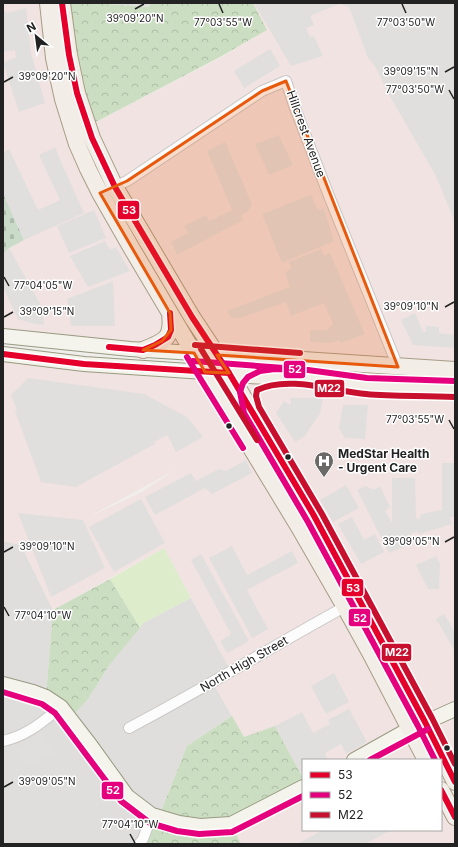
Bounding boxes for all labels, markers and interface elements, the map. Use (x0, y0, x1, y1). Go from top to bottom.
text: 39°09'20"N (106, 12, 164, 24)
north arrow (16, 16, 56, 56)
text: 77°03'55"W (194, 16, 252, 28)
text: 77°03'50"W (377, 16, 435, 28)
text: N (24, 19, 38, 35)
text: 39°09'15"N (384, 65, 438, 77)
text: 39°09'20"N (18, 70, 76, 82)
text: 77°03'50"W (386, 83, 444, 95)
street label: Hillcrest Avenue (284, 88, 329, 179)
line badge: 53 (117, 200, 140, 220)
text: 53 (122, 203, 136, 217)
text: 77°04'05"W (14, 279, 73, 291)
text: 39°09'10"N (383, 300, 439, 312)
text: 39°09'15"N (20, 305, 74, 317)
line badge: 52 (283, 360, 306, 379)
text: 52 (288, 362, 302, 376)
line badge: M22 (314, 379, 345, 398)
text: M22 (317, 381, 341, 395)
text: 77°03'55"W (386, 413, 444, 425)
unlabelled marker (224, 421, 234, 431)
place label: MedStar Health - Urgent Care (338, 446, 429, 475)
hospital icon: MedStar Health - Urgent Care (313, 450, 335, 478)
unlabelled marker (283, 452, 293, 462)
text: 39°09'05"N (382, 535, 440, 547)
text: 39°09'10"N (19, 540, 75, 552)
line badge: 53 (341, 578, 364, 597)
text: 53 (346, 581, 360, 595)
line badge: 52 (348, 608, 371, 627)
text: 77°04'10"W (15, 609, 72, 621)
text: 52 (353, 611, 367, 625)
street label: North High Street (197, 632, 290, 695)
line badge: M22 (381, 643, 412, 662)
text: M22 (385, 645, 409, 659)
unlabelled marker (442, 743, 452, 753)
legend (302, 759, 442, 831)
text: 53 (338, 767, 353, 782)
text: 39°09'05"N (18, 775, 76, 787)
line badge: 52 (101, 781, 124, 800)
text: 52 (106, 783, 120, 797)
text: 52 (338, 787, 353, 802)
text: M22 (338, 807, 363, 822)
text: 77°04'10"W (102, 818, 159, 830)

